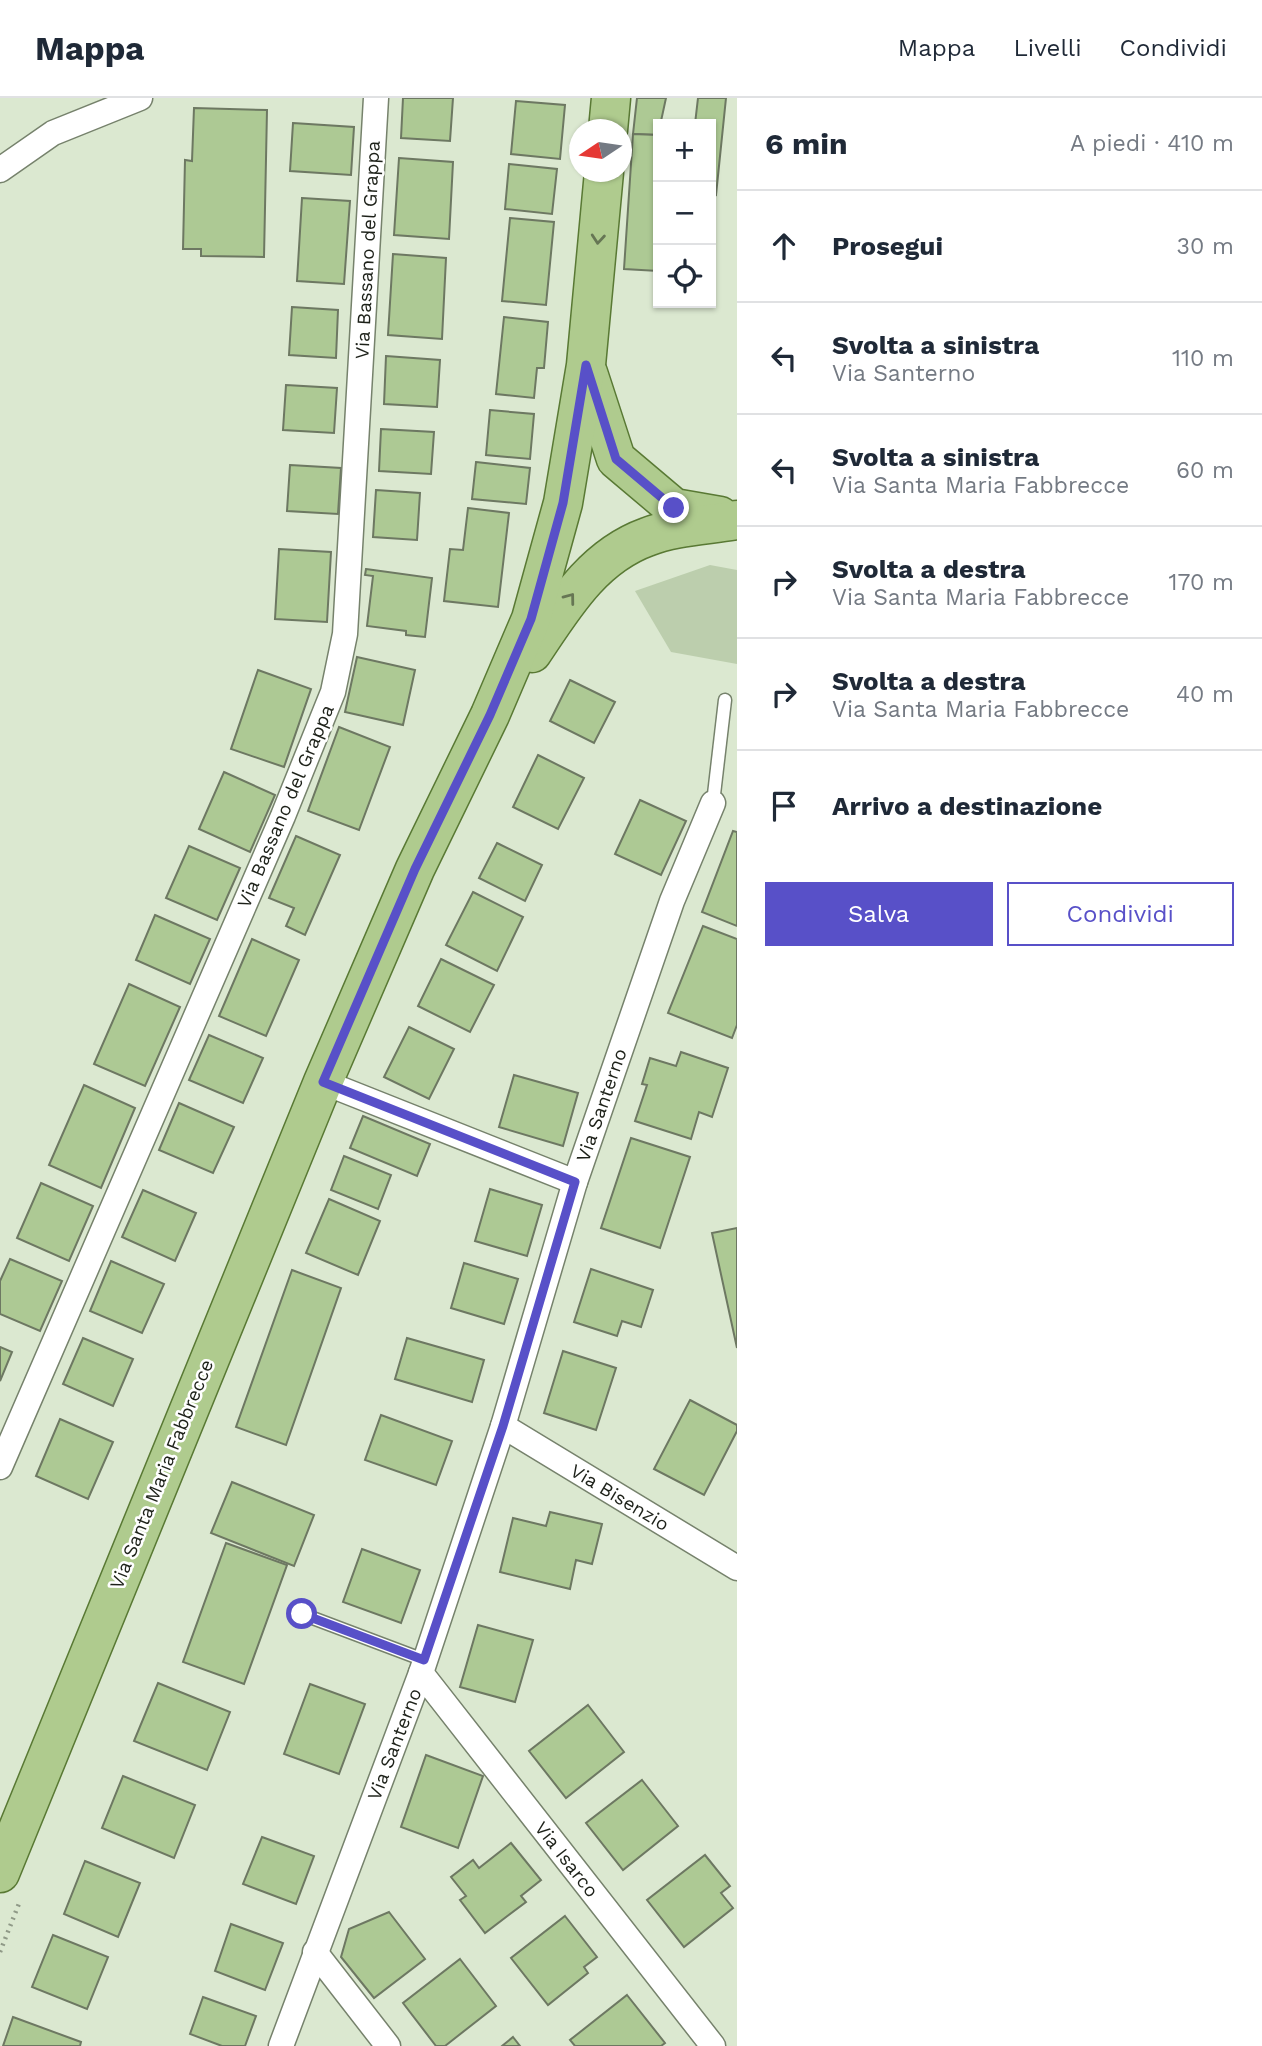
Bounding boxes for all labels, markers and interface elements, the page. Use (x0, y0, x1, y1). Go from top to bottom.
text: Mappa (35, 29, 144, 68)
text: Mappa (898, 34, 975, 62)
text: Livelli (1013, 34, 1082, 62)
text: Condividi (1120, 34, 1227, 62)
north arrow (569, 119, 632, 182)
map controls (653, 119, 716, 308)
button: + (653, 119, 716, 182)
text: 6 min (765, 126, 848, 161)
text: A piedi · 410 m (1070, 130, 1234, 157)
street label: Via Bassano del Grappa (350, 140, 385, 360)
button: − (653, 182, 716, 245)
icon: ahead (765, 227, 803, 265)
text: Prosegui (832, 231, 943, 261)
text: 30 m (1177, 233, 1234, 260)
one-way arrow (590, 234, 605, 245)
button: locate (653, 245, 716, 308)
text: Svolta a sinistra (832, 330, 1039, 360)
icon: left (765, 339, 803, 377)
text: 110 m (1172, 345, 1234, 372)
text: Via Santerno (832, 360, 975, 387)
text: Svolta a sinistra (832, 442, 1039, 472)
icon: left (765, 451, 803, 489)
text: 60 m (1176, 457, 1234, 484)
text: Via Santa Maria Fabbrecce (832, 472, 1129, 499)
route end (658, 492, 689, 523)
text: Svolta a destra (832, 554, 1025, 584)
icon: right (765, 563, 803, 601)
text: 170 m (1169, 569, 1234, 596)
text: Via Santa Maria Fabbrecce (832, 584, 1129, 611)
one-way arrow (561, 594, 574, 606)
text: Svolta a destra (832, 666, 1025, 696)
icon: right (765, 675, 803, 713)
text: 40 m (1176, 681, 1234, 708)
text: Via Santa Maria Fabbrecce (832, 696, 1129, 723)
street label: Via Bassano del Grappa (232, 701, 339, 911)
icon: arrive (765, 787, 803, 825)
text: Arrivo a destinazione (832, 791, 1102, 821)
button: Salva (765, 882, 993, 946)
button: Condividi (1007, 882, 1234, 946)
street label: Via Santerno (571, 1045, 632, 1165)
street label: Via Santa Maria Fabbrecce (105, 1356, 218, 1592)
street label: Via Bisenzio (566, 1459, 673, 1536)
route start (286, 1598, 317, 1629)
street label: Via Santerno (363, 1685, 426, 1804)
street label: Via Isarco (530, 1817, 603, 1902)

